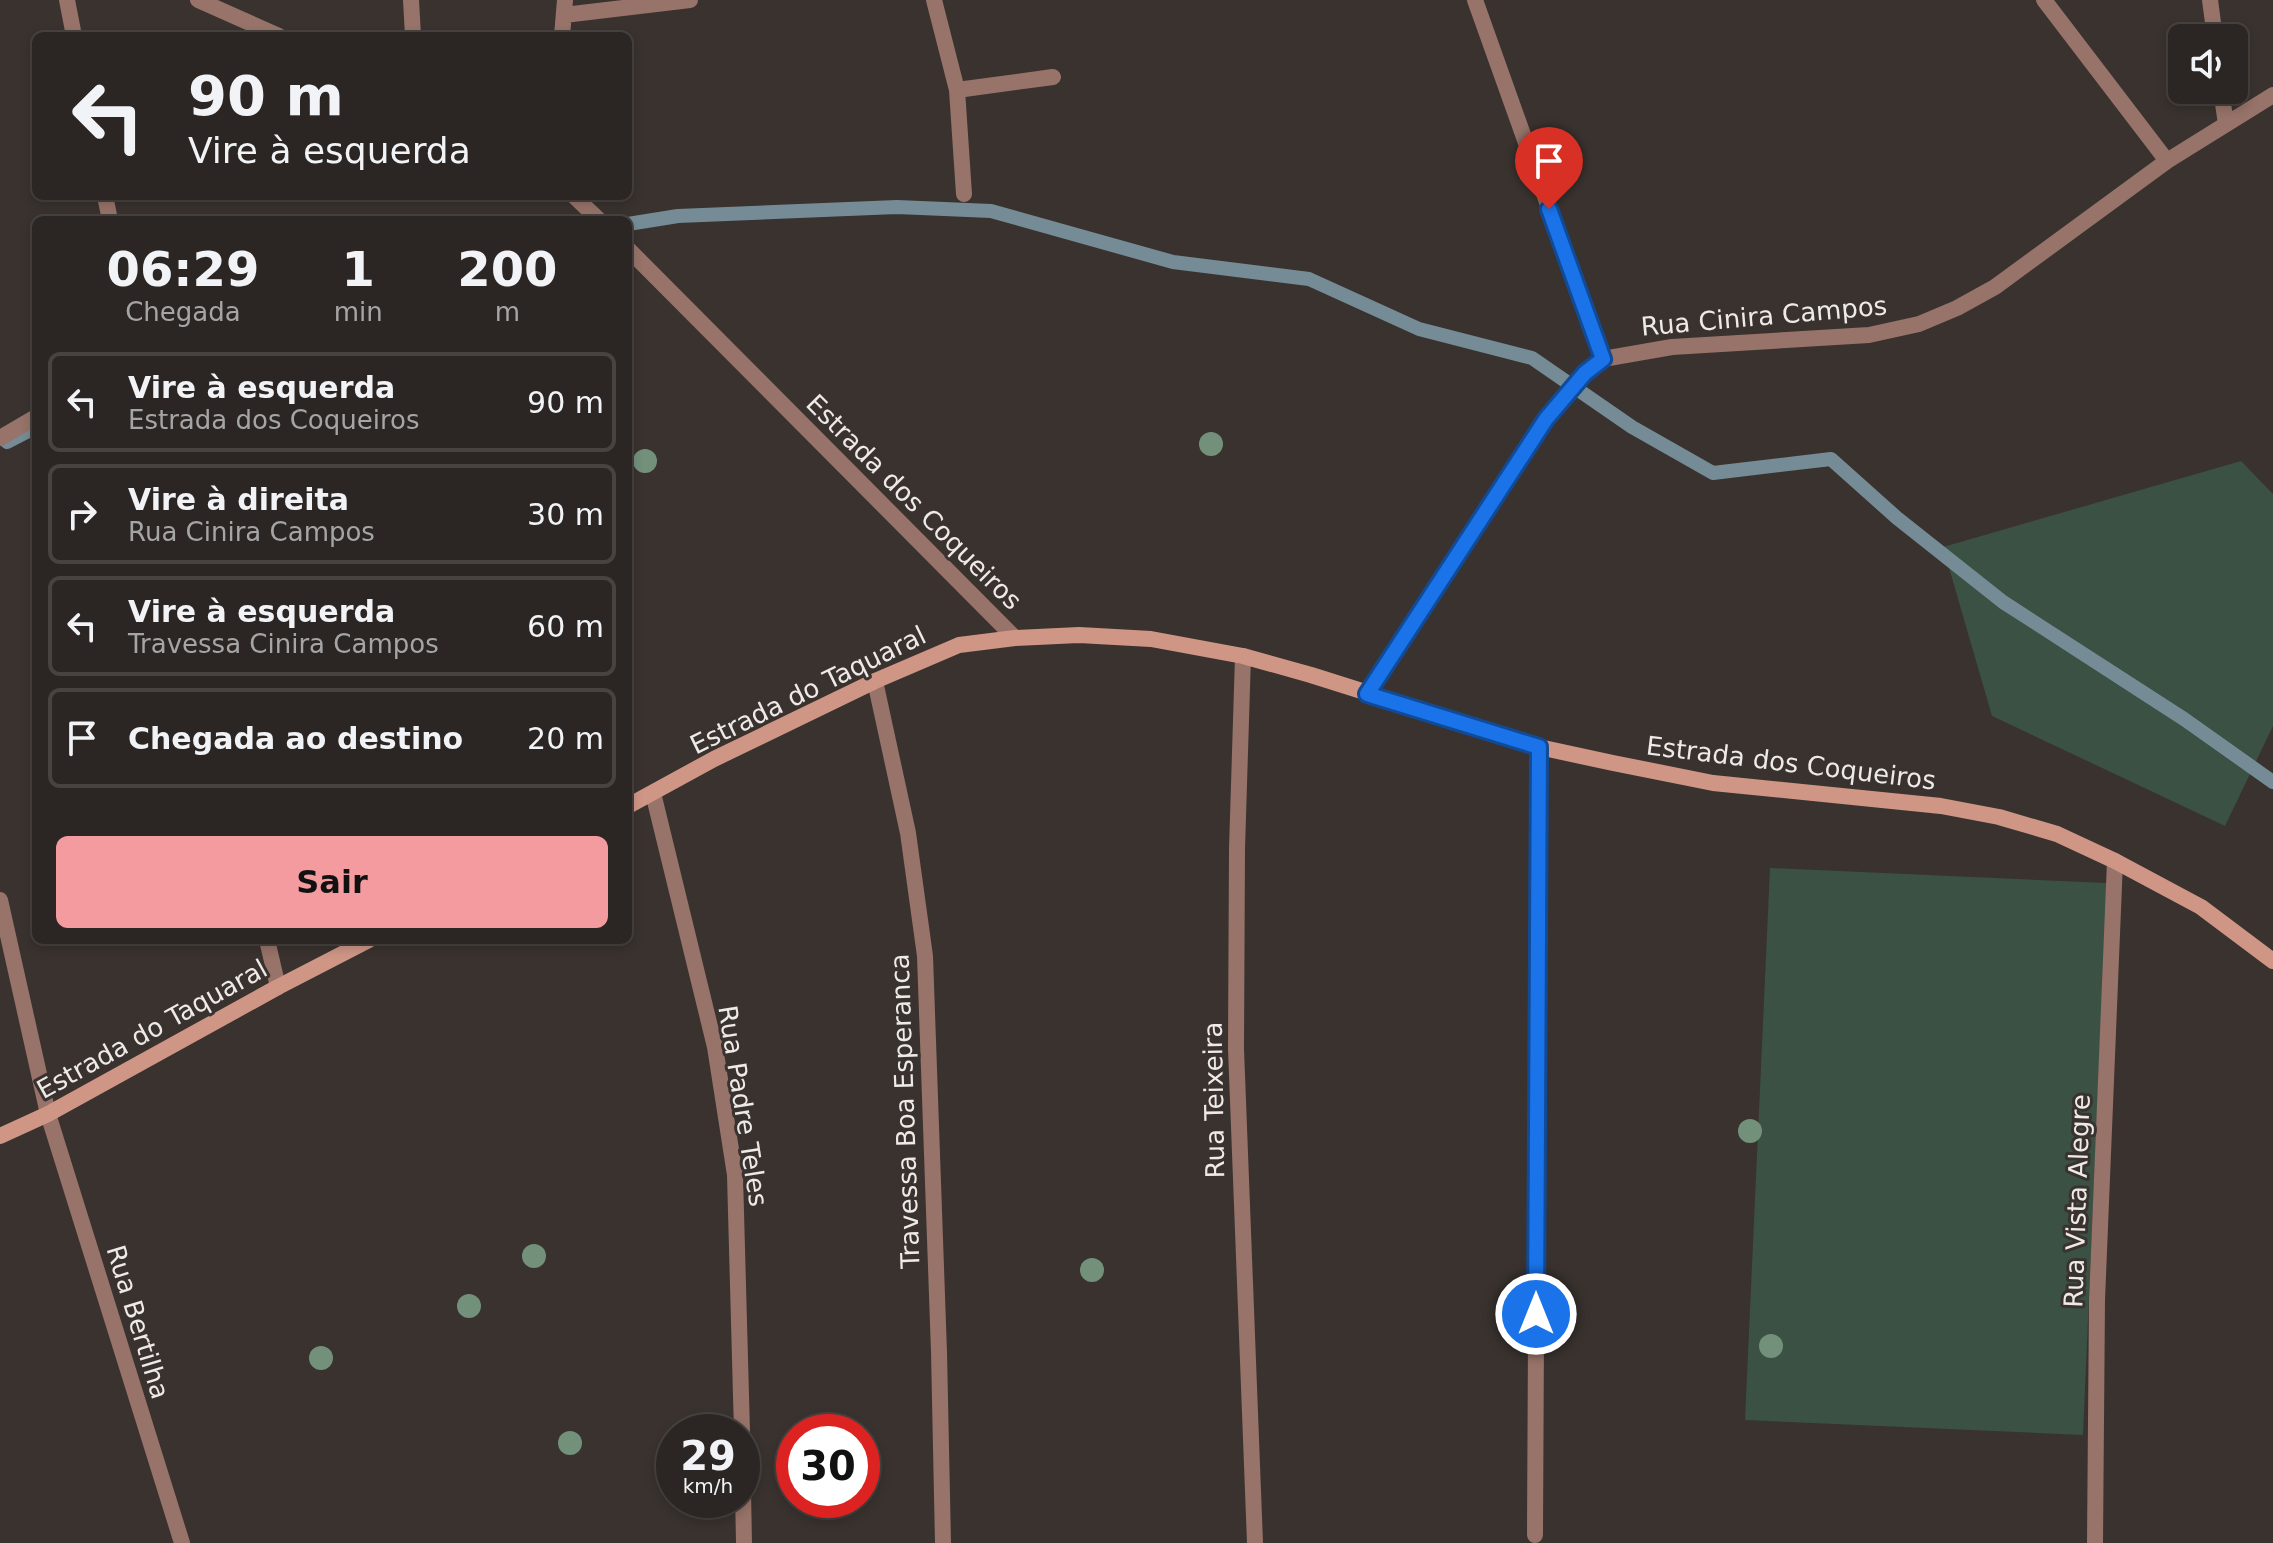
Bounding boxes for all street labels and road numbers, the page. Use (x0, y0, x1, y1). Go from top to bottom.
street label: Rua Cinira Campos (1640, 290, 1888, 342)
street label: Estrada dos Coqueiros (800, 388, 1028, 616)
street label: Estrada do Taquaral (685, 620, 931, 760)
street label: Estrada dos Coqueiros (1644, 730, 1938, 796)
street label: Estrada do Taquaral (32, 953, 272, 1105)
street label: Travessa Boa Esperanca (885, 953, 926, 1270)
street label: Rua Padre Teles (712, 1003, 774, 1209)
street label: Rua Teixeira (1198, 1021, 1230, 1179)
street label: Rua Vista Alegre (2058, 1094, 2096, 1308)
street label: Rua Bertilha (100, 1242, 176, 1402)

